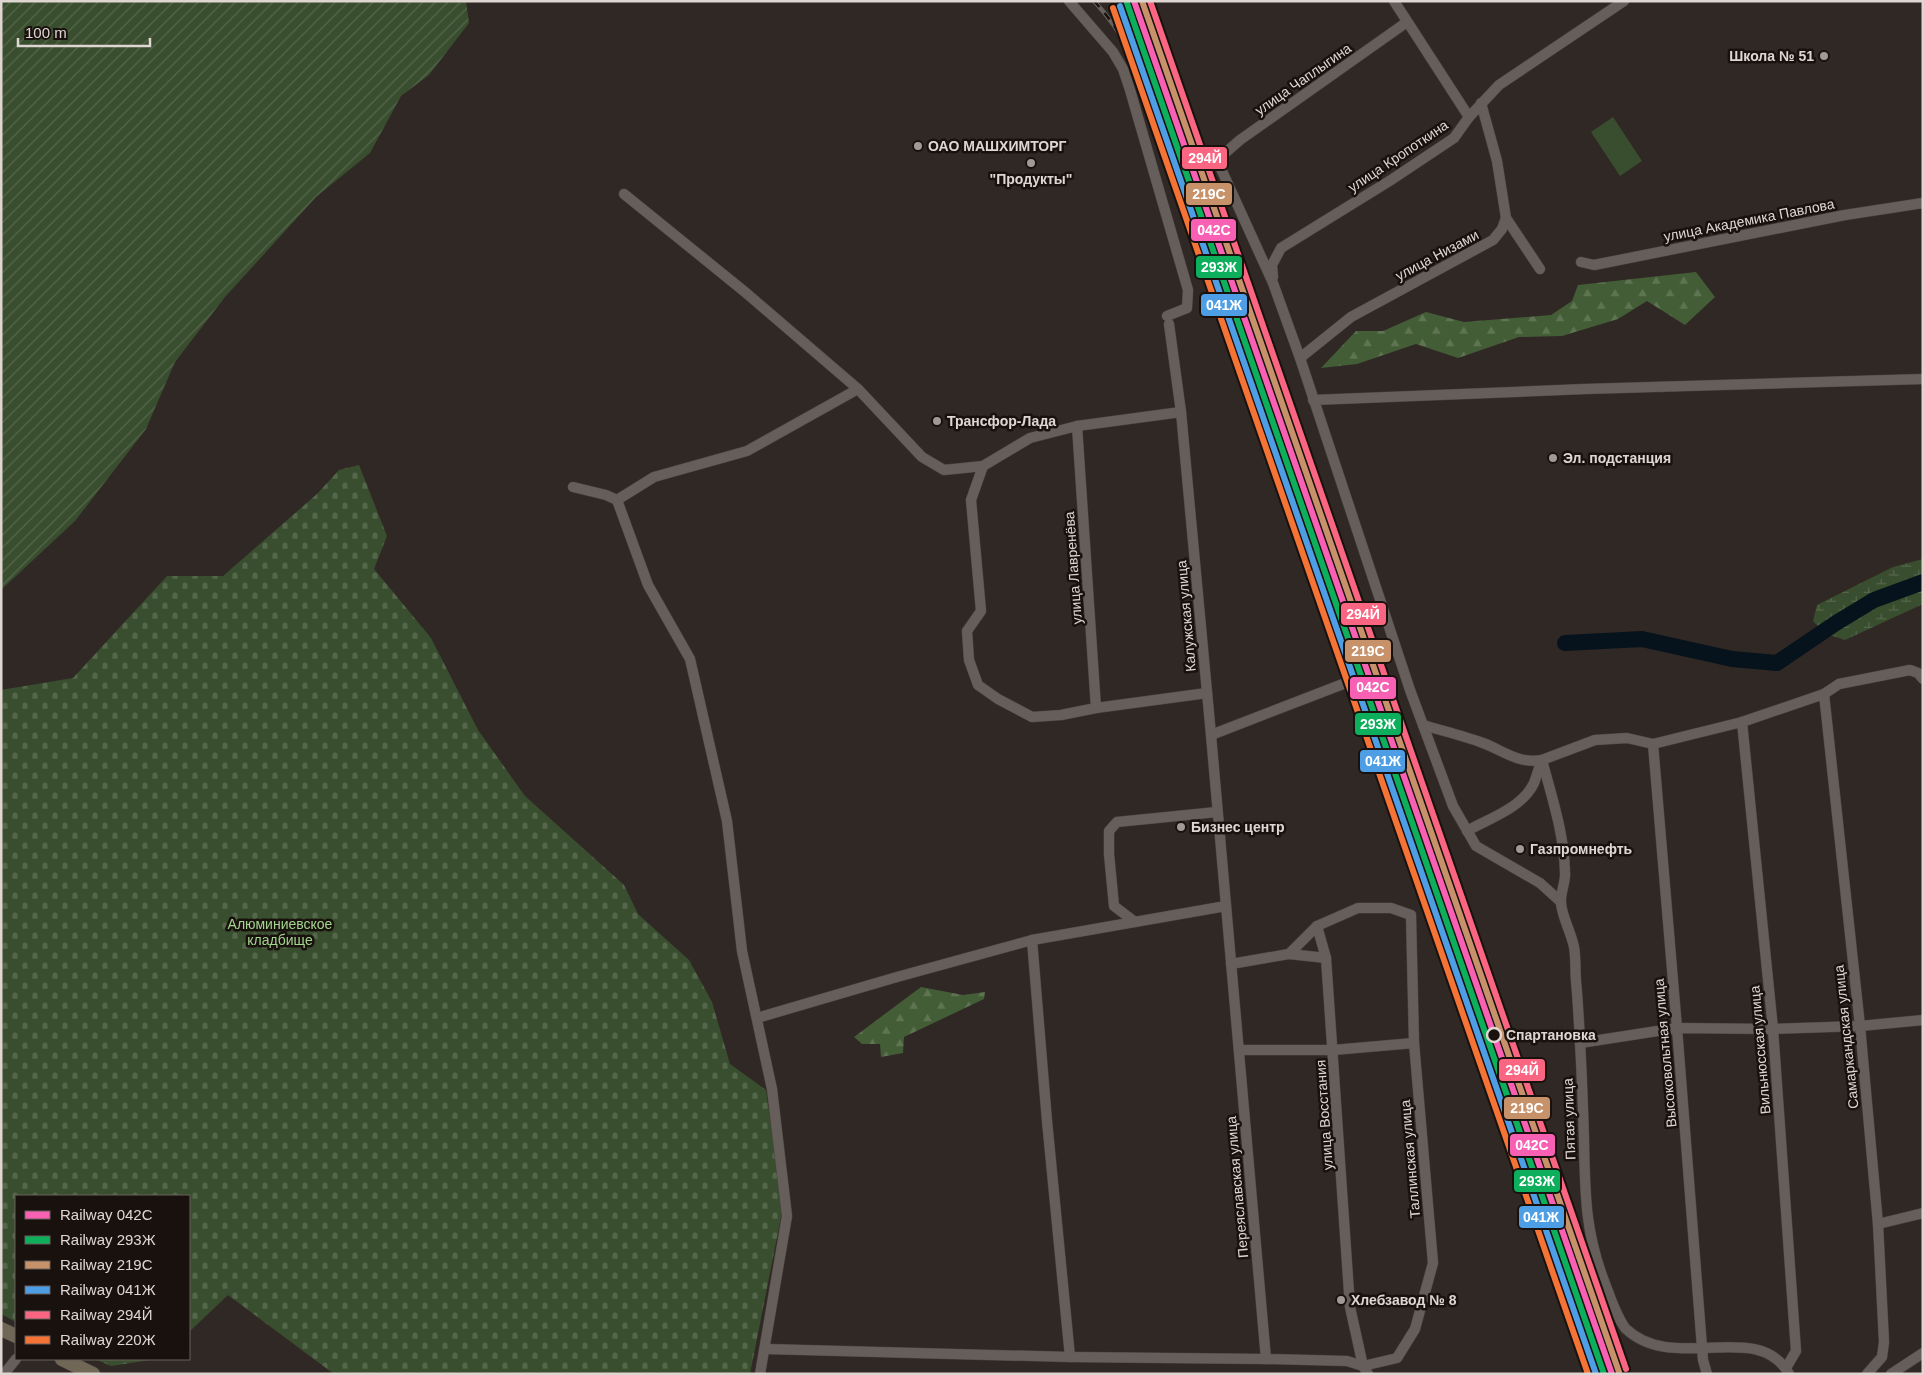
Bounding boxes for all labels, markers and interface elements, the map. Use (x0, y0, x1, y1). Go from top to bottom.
scale bar (18, 15, 150, 47)
text: 100 m (25, 24, 67, 41)
street label: улица Чаплыгина (1252, 40, 1354, 118)
place label: Школа № 51 (1729, 48, 1814, 64)
marker: Школа № 51 (1818, 50, 1830, 62)
street label: улица Кропоткина (1345, 117, 1451, 195)
place label: ОАО МАШХИМТОРГ (928, 138, 1067, 154)
marker: ОАО МАШХИМТОРГ (912, 140, 924, 152)
line badge: 294Й (1181, 146, 1228, 170)
text: 294Й (1188, 149, 1222, 166)
marker: "Продукты" (1025, 157, 1037, 169)
place label: "Продукты" (990, 171, 1072, 187)
line badge: 219С (1185, 182, 1233, 206)
text: 219С (1192, 186, 1226, 202)
street label: улица Академика Павлова (1662, 196, 1836, 244)
line badge: 042С (1190, 218, 1237, 242)
text: 042С (1197, 222, 1231, 238)
street label: улица Низами (1393, 226, 1481, 284)
line badge: 293Ж (1195, 255, 1243, 279)
text: 293Ж (1201, 259, 1237, 275)
line badge: 041Ж (1200, 293, 1248, 317)
text: 041Ж (1206, 297, 1242, 313)
place label: Трансфор-Лада (947, 413, 1056, 429)
marker: Трансфор-Лада (931, 415, 943, 427)
place label: Эл. подстанция (1563, 450, 1671, 466)
marker: Эл. подстанция (1547, 452, 1559, 464)
street label: улица Лавренёва (1061, 511, 1085, 625)
street label: Калужская улица (1173, 559, 1199, 672)
line badge: 294Й (1340, 602, 1387, 626)
text: 294Й (1346, 605, 1380, 622)
line badge: 219С (1344, 639, 1392, 663)
text: 219С (1351, 643, 1385, 659)
line badge: 042С (1349, 676, 1397, 700)
text: 042С (1356, 679, 1390, 695)
line badge: 293Ж (1354, 712, 1402, 736)
text: 293Ж (1360, 716, 1396, 732)
line badge: 041Ж (1359, 749, 1406, 773)
text: 041Ж (1365, 753, 1401, 769)
place label: Бизнес центр (1191, 819, 1285, 835)
marker: Бизнес центр (1175, 821, 1187, 833)
place label: Газпромнефть (1530, 841, 1633, 857)
marker: Газпромнефть (1514, 843, 1526, 855)
park label: Алюминиевское кладбище (228, 916, 333, 948)
street label: Самаркандская улица (1830, 964, 1862, 1110)
street label: Высоковольтная улица (1651, 978, 1679, 1128)
street label: Вильнюсская улица (1746, 985, 1774, 1115)
marker: Спартановка (1486, 1027, 1502, 1043)
place label: Спартановка (1506, 1027, 1596, 1043)
line badge: 294Й (1498, 1058, 1546, 1082)
street label: улица Восстания (1312, 1059, 1336, 1171)
text: 294Й (1505, 1061, 1539, 1078)
street label: Пятая улица (1560, 1078, 1578, 1160)
line badge: 219С (1503, 1096, 1551, 1120)
street label: Таллинская улица (1397, 1099, 1423, 1219)
text: 219С (1510, 1100, 1544, 1116)
street label: Переяславская улица (1223, 1115, 1251, 1259)
line badge: 042С (1509, 1133, 1556, 1157)
text: 042С (1515, 1137, 1549, 1153)
line badge: 293Ж (1513, 1169, 1561, 1193)
text: 293Ж (1519, 1173, 1555, 1189)
legend (15, 1195, 190, 1360)
line badge: 041Ж (1518, 1205, 1565, 1229)
text: Railway 042С (60, 1206, 153, 1223)
text: 041Ж (1523, 1209, 1559, 1225)
text: Railway 293Ж (60, 1231, 156, 1248)
text: Railway 219С (60, 1256, 153, 1273)
text: Railway 041Ж (60, 1281, 156, 1298)
place label: Хлебзавод № 8 (1351, 1292, 1457, 1308)
marker: Хлебзавод № 8 (1335, 1294, 1347, 1306)
text: Railway 294Й (60, 1306, 153, 1323)
text: Railway 220Ж (60, 1331, 156, 1348)

